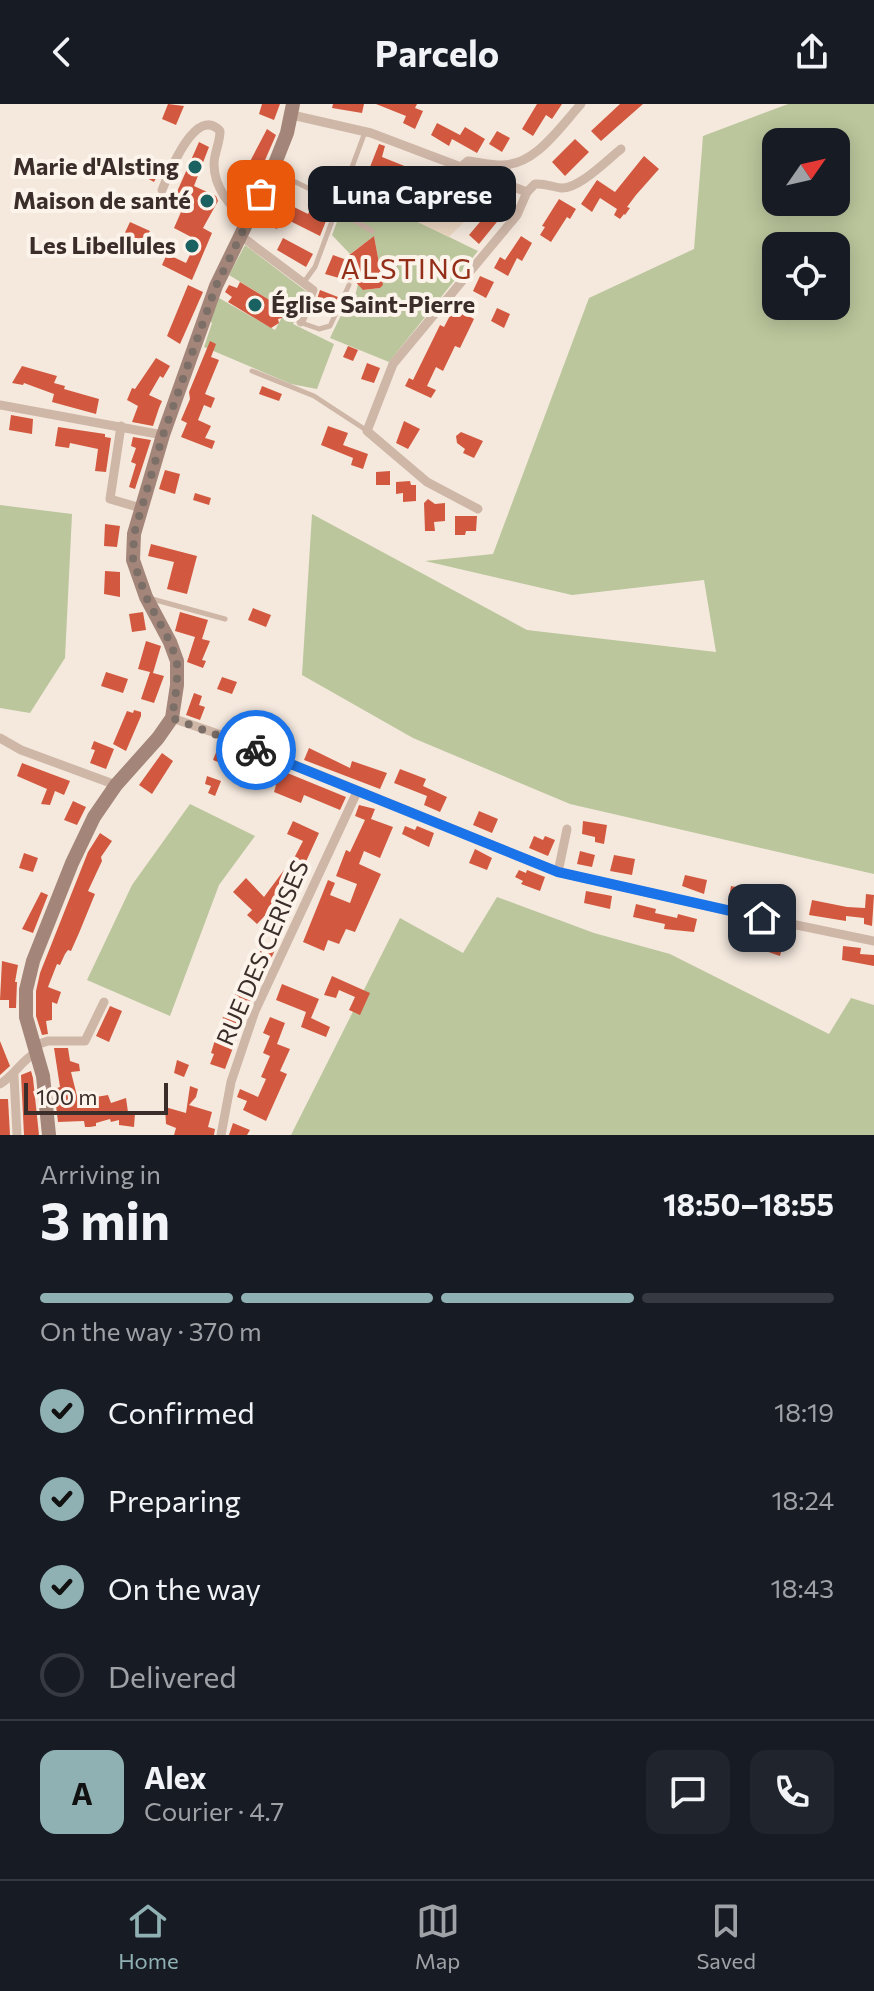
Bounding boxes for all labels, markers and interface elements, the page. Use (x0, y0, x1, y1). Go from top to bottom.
icon: back (40, 30, 84, 74)
text: Parcelo (375, 30, 499, 74)
icon: share (790, 30, 834, 74)
north arrow (762, 128, 850, 216)
map controls (762, 128, 850, 320)
place label: Marie d'Alsting (13, 151, 179, 180)
marker: Marie d'Alsting (186, 158, 204, 176)
pin (227, 160, 295, 228)
callout: Luna Caprese (309, 166, 517, 222)
icon: bag (239, 172, 283, 216)
text: Luna Caprese (332, 178, 492, 209)
place label: Maison de santé (13, 185, 191, 214)
marker: Maison de santé (198, 192, 216, 210)
place label: Les Libellules (29, 230, 176, 259)
button: locate (762, 232, 850, 320)
marker: Les Libellules (183, 237, 201, 255)
district label: ALSTING (341, 251, 473, 285)
place label: Église Saint-Pierre (271, 289, 475, 318)
marker: Église Saint-Pierre (246, 296, 264, 314)
courier (216, 710, 296, 790)
icon: bike (234, 728, 278, 772)
street label: RUE DES CERISES (210, 855, 314, 1049)
pin (728, 884, 796, 952)
icon: home (740, 896, 784, 940)
scale bar (24, 1079, 168, 1115)
text: 100 m (36, 1083, 98, 1110)
text: Arriving in (40, 1158, 161, 1189)
text: 18:50–18:55 (663, 1185, 834, 1222)
text: 3 min (40, 1187, 170, 1251)
text: On the way · 370 m (40, 1315, 262, 1346)
icon: check (40, 1389, 84, 1433)
text: Confirmed (108, 1393, 255, 1430)
text: 18:19 (774, 1396, 834, 1427)
icon: check (40, 1477, 84, 1521)
text: Preparing (108, 1481, 241, 1518)
text: 18:24 (771, 1484, 834, 1515)
icon: check (40, 1565, 84, 1609)
text: On the way (108, 1569, 261, 1606)
text: 18:43 (771, 1572, 834, 1603)
text: Delivered (108, 1657, 237, 1694)
button: chat (646, 1750, 730, 1834)
button: phone (750, 1750, 834, 1834)
text: Alex (144, 1758, 207, 1795)
text: A (71, 1774, 93, 1811)
text: Courier · 4.7 (144, 1795, 284, 1826)
tab: Home (118, 1899, 179, 1974)
tab: Map (415, 1899, 460, 1974)
tab: Saved (696, 1899, 756, 1974)

